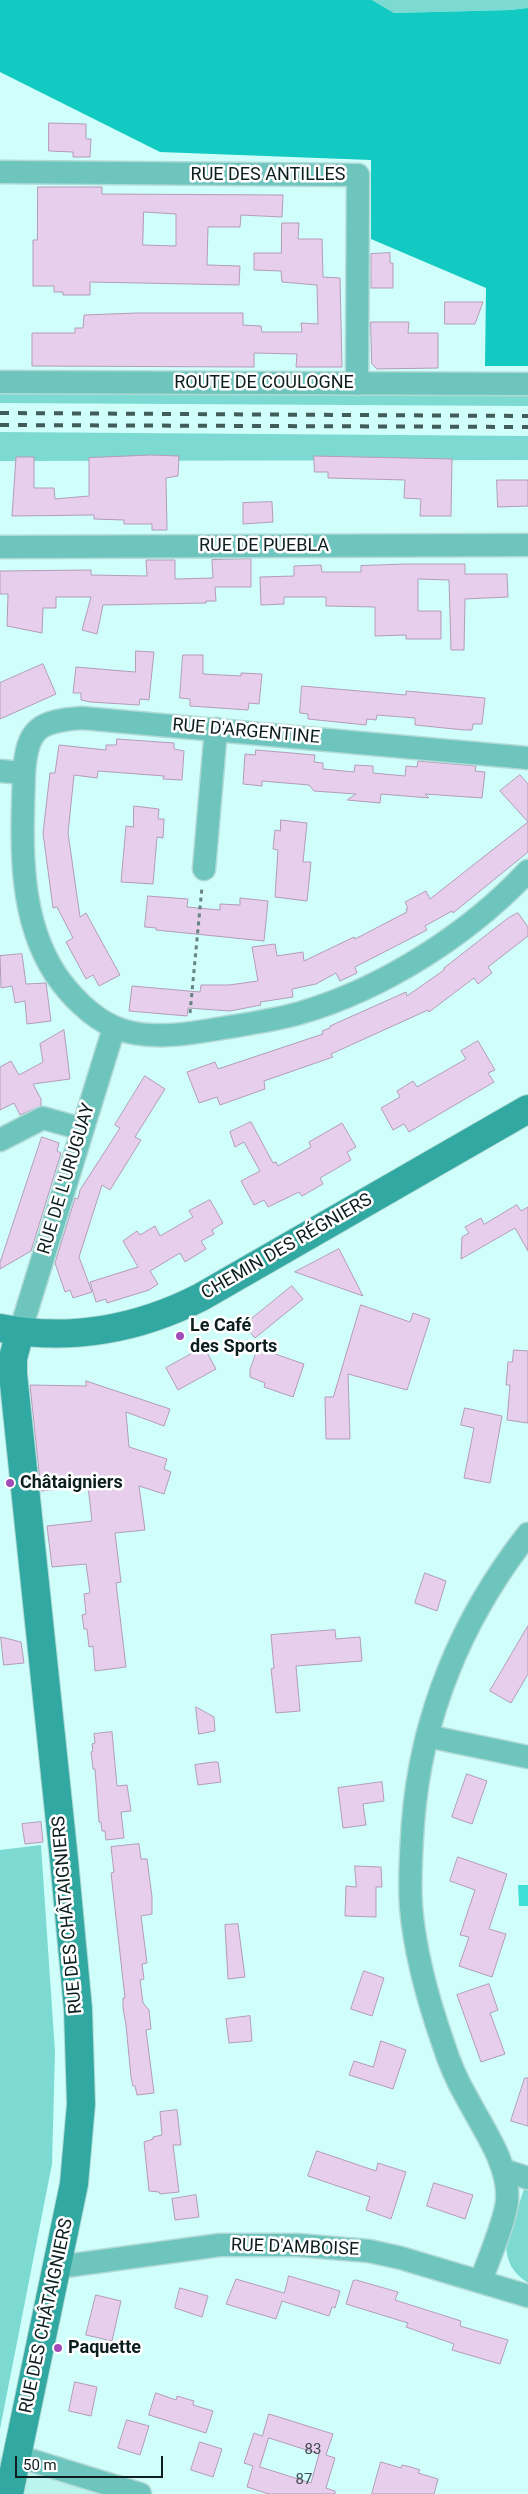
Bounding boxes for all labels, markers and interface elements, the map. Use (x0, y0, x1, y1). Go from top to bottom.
street label: RUE DES ANTILLES (191, 164, 345, 186)
street label: ROUTE DE COULOGNE (174, 372, 354, 394)
street label: RUE DE PUEBLA (199, 535, 329, 557)
street label: RUE D'ARGENTINE (171, 715, 321, 749)
street label: RUE DE L'URUGUAY (34, 1101, 100, 1257)
street label: CHEMIN DES RÉGNIERS (198, 1189, 376, 1305)
place label: Le Café des Sports (190, 1315, 277, 1358)
marker: Le Café des Sports (174, 1330, 186, 1342)
place label: Châtaigniers (20, 1472, 123, 1494)
marker: Châtaigniers (4, 1477, 16, 1489)
street label: RUE DES CHÂTAIGNIERS (49, 1815, 87, 2015)
street label: RUE DES CHÂTAIGNIERS (16, 2217, 78, 2415)
street label: RUE D'AMBOISE (231, 2235, 359, 2261)
place label: Paquette (68, 2337, 141, 2359)
marker: Paquette (52, 2342, 64, 2354)
house number: 83 (305, 2441, 321, 2459)
scale bar (18, 2446, 165, 2478)
text: 50 m (23, 2456, 57, 2474)
house number: 87 (296, 2471, 312, 2489)

